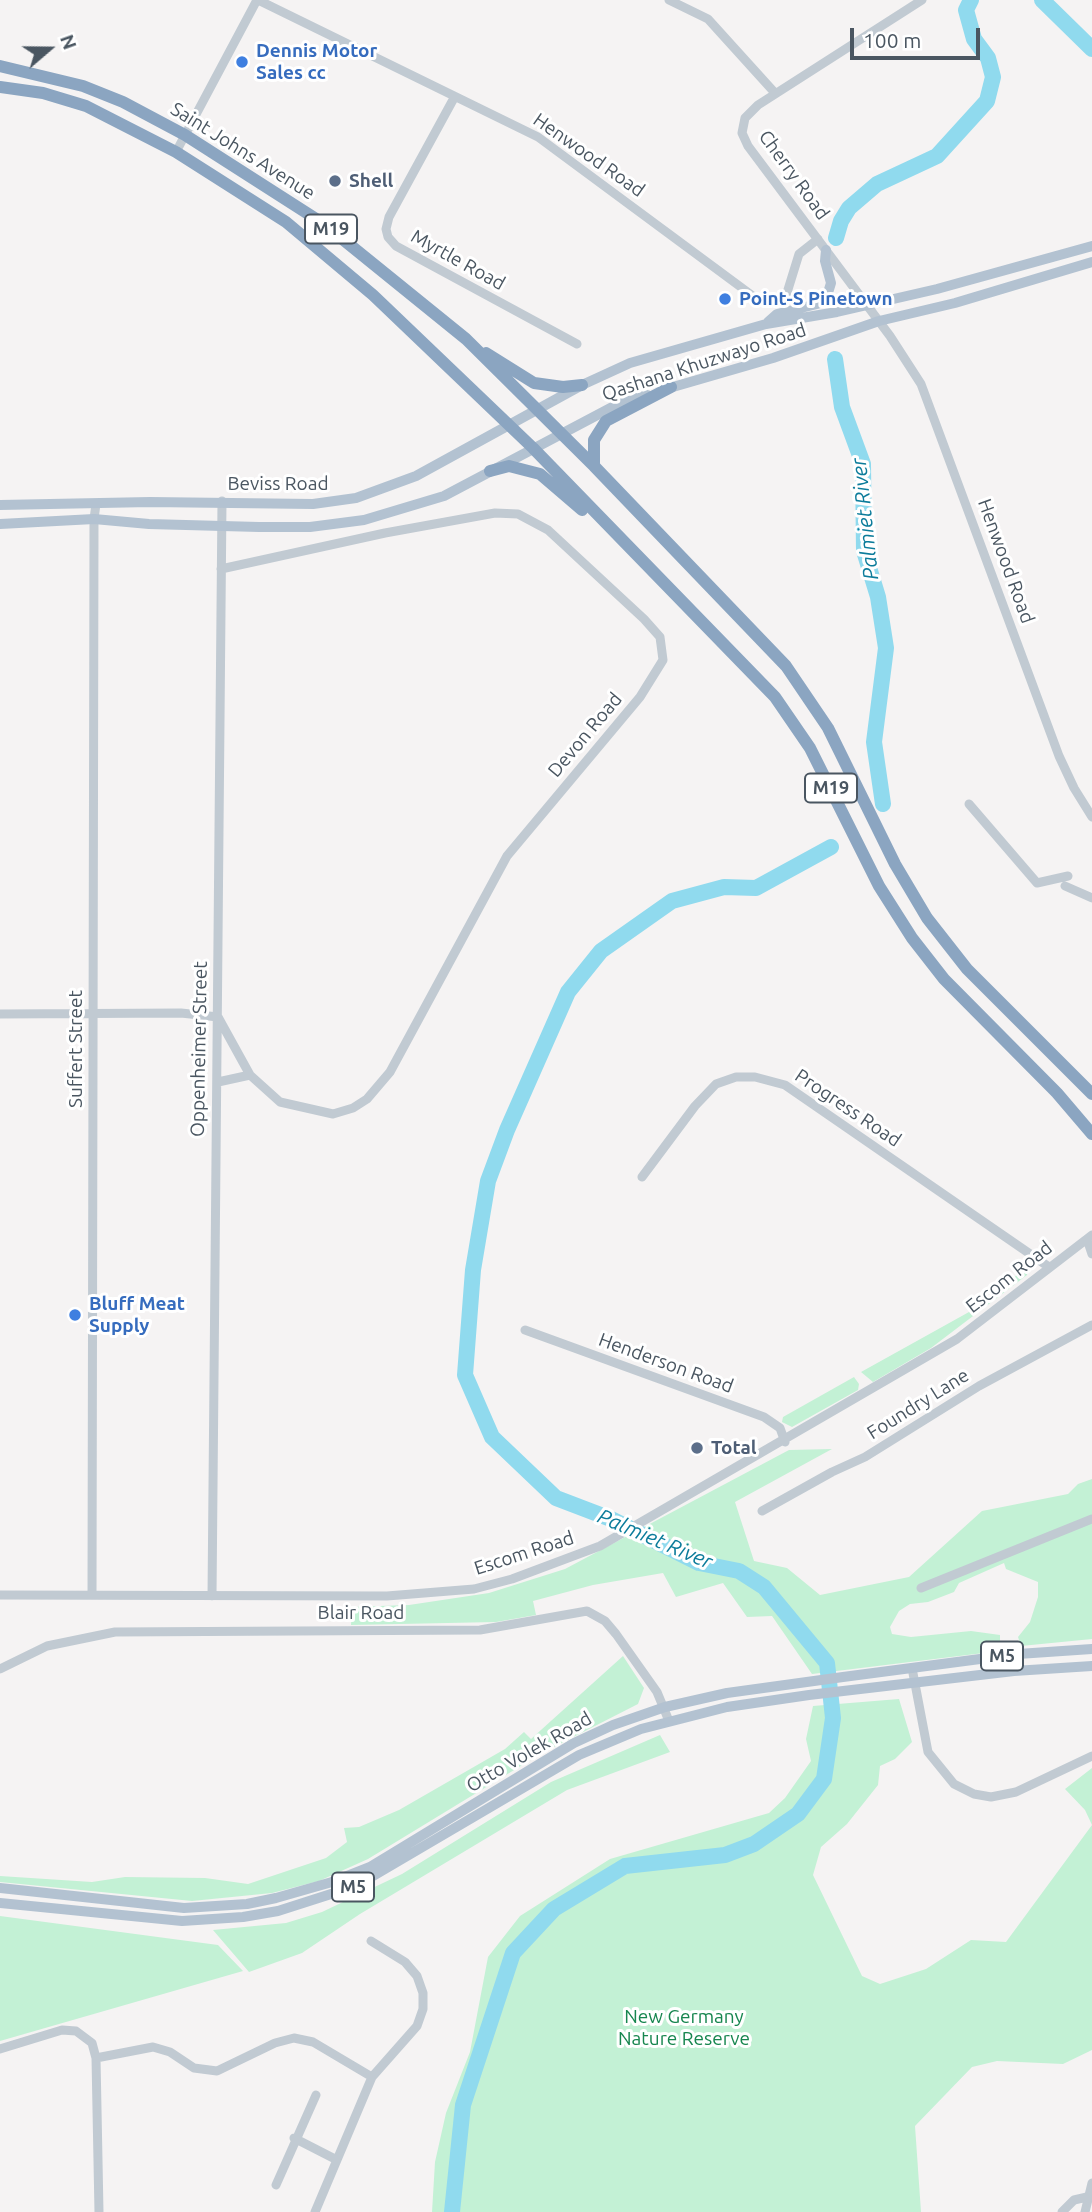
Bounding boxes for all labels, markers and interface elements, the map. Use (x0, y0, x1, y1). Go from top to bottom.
north arrow (14, 14, 84, 84)
scale bar (854, 14, 984, 58)
text: 100 m (863, 28, 921, 52)
text: N (56, 31, 81, 52)
place label: Dennis Motor Sales cc (256, 40, 377, 84)
marker: Dennis Motor Sales cc (234, 54, 250, 70)
street label: Saint Johns Avenue (167, 97, 319, 205)
street label: Henwood Road (529, 108, 649, 202)
street label: Cherry Road (754, 126, 834, 224)
place label: Shell (349, 170, 393, 192)
marker: Shell (327, 173, 343, 189)
road number: M19 (305, 214, 357, 244)
street label: Myrtle Road (407, 225, 509, 295)
place label: Point-S Pinetown (739, 288, 893, 310)
marker: Point-S Pinetown (717, 291, 733, 307)
street label: Qashana Khuzwayo Road (599, 318, 809, 406)
water label: Palmiet River (846, 457, 884, 581)
street label: Beviss Road (227, 473, 329, 495)
street label: Henwood Road (973, 496, 1039, 626)
street label: Devon Road (543, 688, 627, 782)
road number: M19 (805, 774, 857, 802)
street label: Oppenheimer Street (186, 961, 212, 1137)
street label: Suffert Street (65, 990, 87, 1108)
street label: Progress Road (791, 1064, 905, 1152)
street label: Escom Road (961, 1236, 1057, 1318)
place label: Bluff Meat Supply (89, 1293, 185, 1337)
marker: Bluff Meat Supply (67, 1307, 83, 1323)
street label: Henderson Road (596, 1328, 736, 1398)
street label: Foundry Lane (863, 1364, 973, 1444)
place label: Total (711, 1437, 757, 1459)
marker: Total (689, 1440, 705, 1456)
water label: Palmiet River (594, 1503, 716, 1575)
street label: Escom Road (471, 1526, 577, 1580)
street label: Blair Road (318, 1602, 404, 1624)
road number: M5 (981, 1642, 1023, 1671)
street label: Otto Volek Road (462, 1707, 596, 1797)
road number: M5 (332, 1872, 374, 1901)
park label: New Germany Nature Reserve (618, 2006, 750, 2050)

